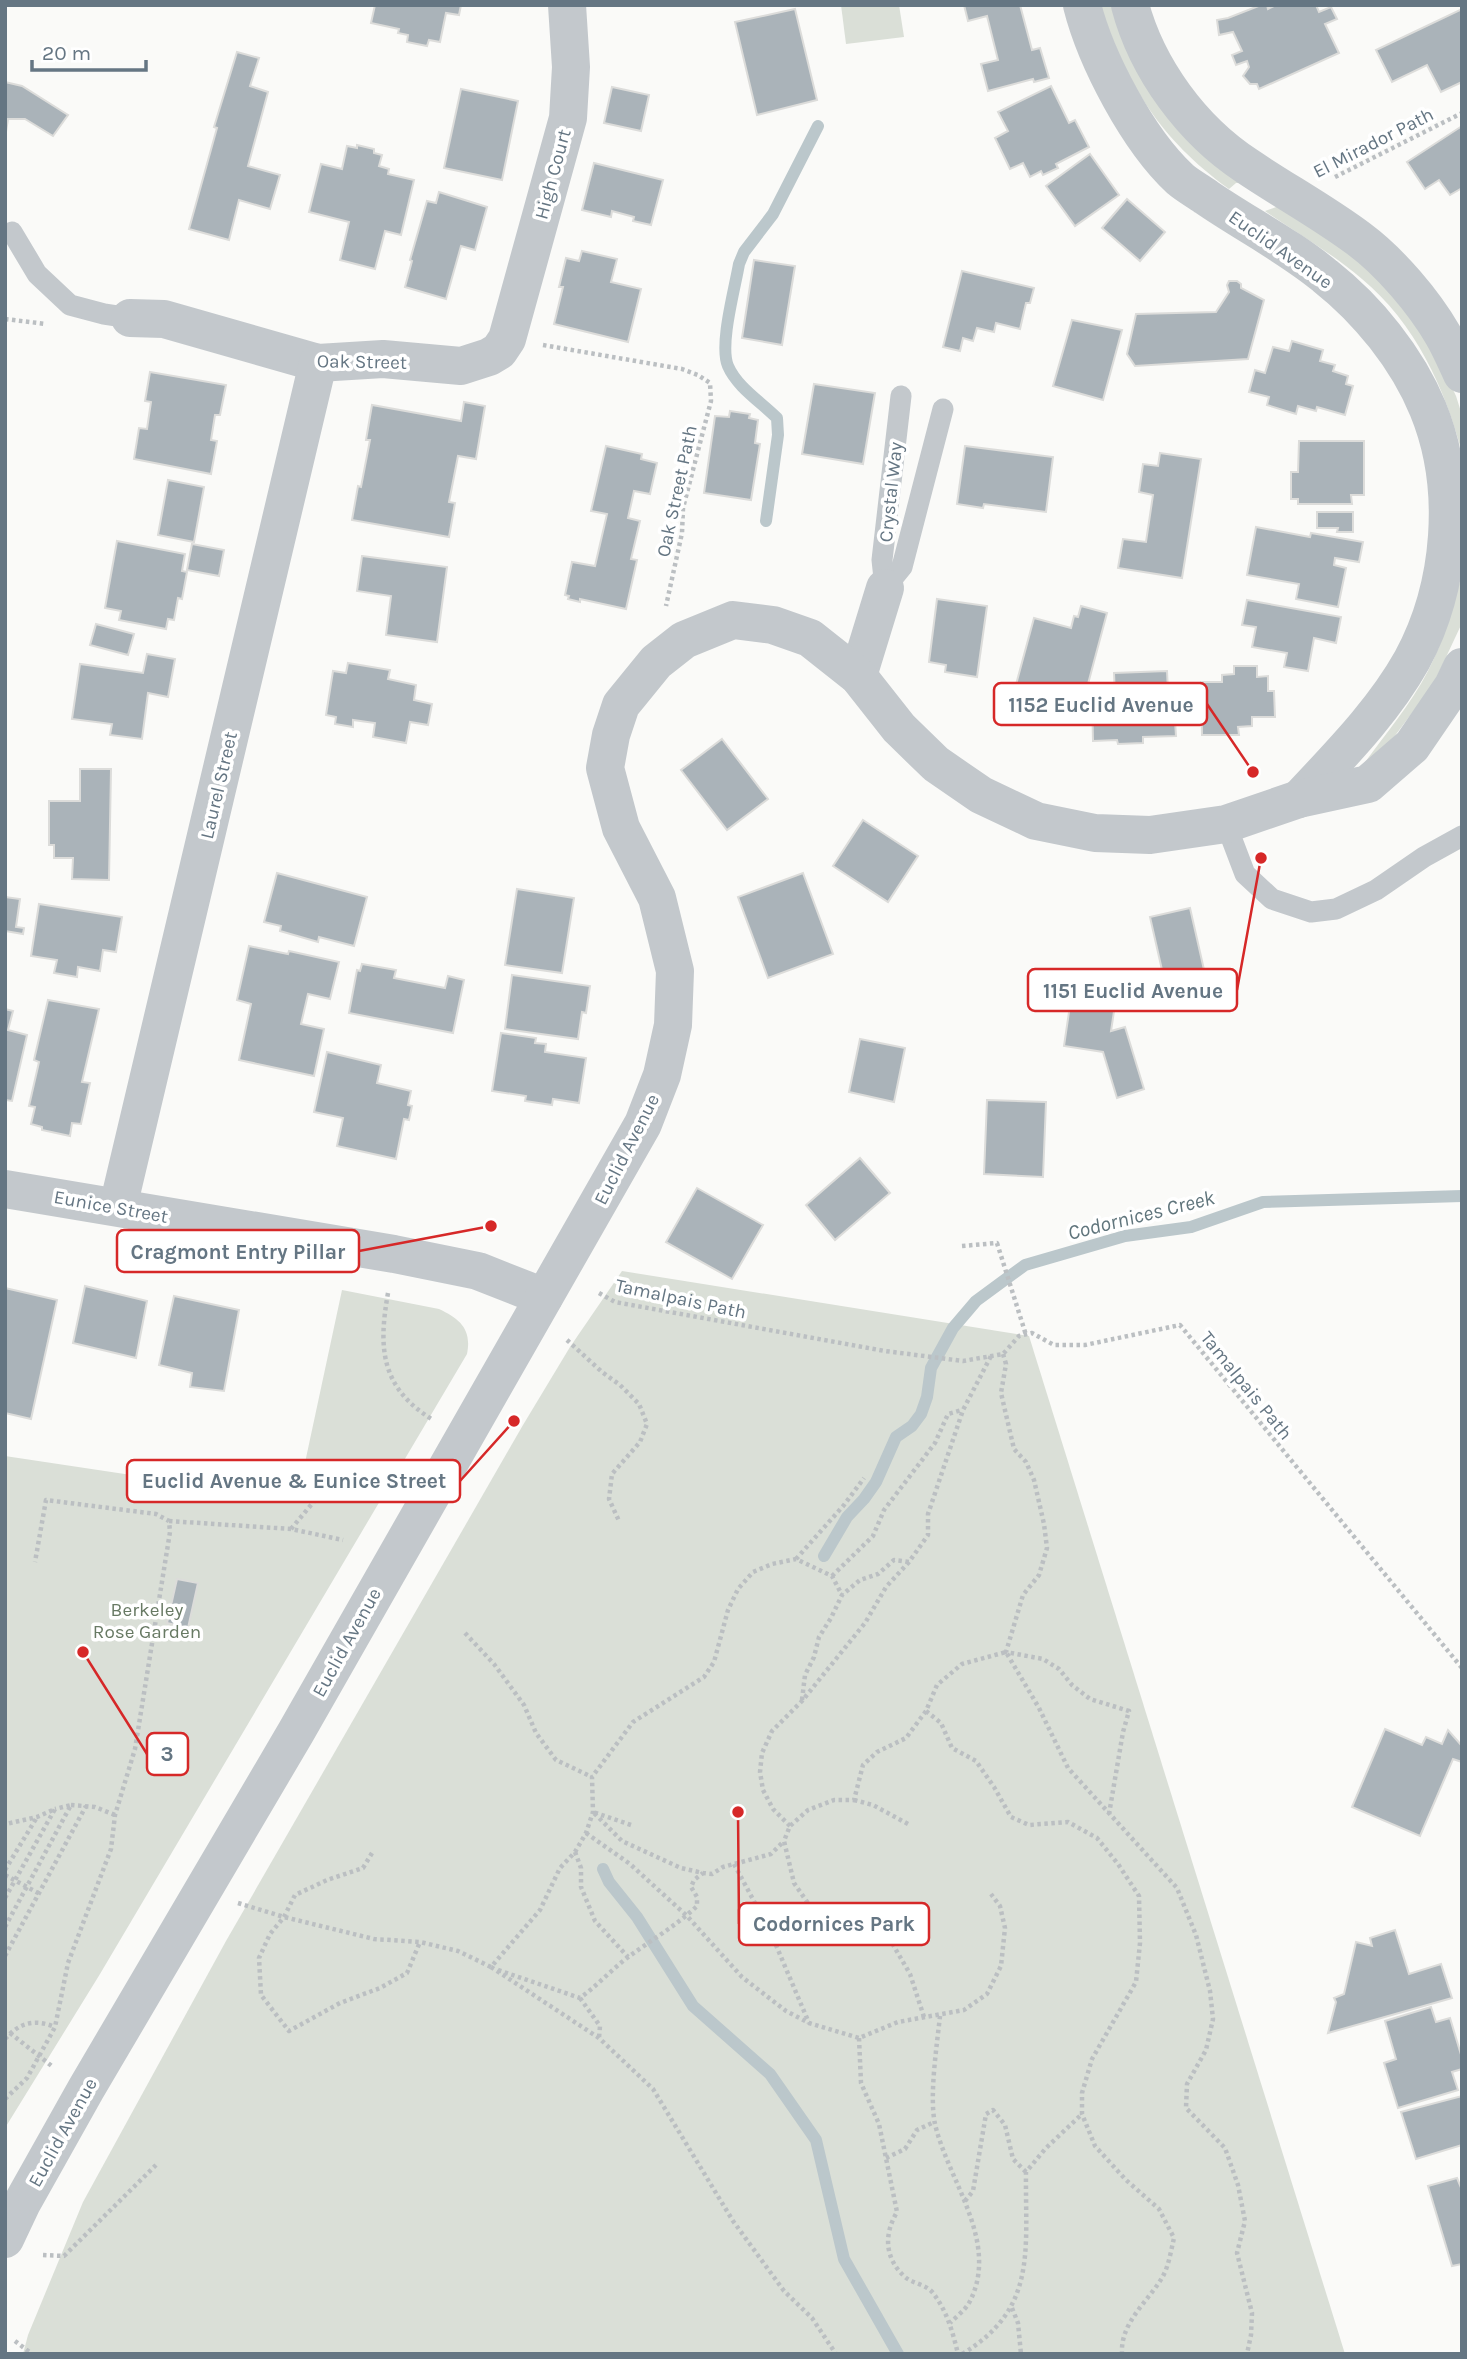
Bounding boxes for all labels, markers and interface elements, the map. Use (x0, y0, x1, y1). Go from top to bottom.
scale bar (32, 28, 145, 72)
text: 20 m (42, 41, 91, 65)
street label: El Mirador Path (1310, 103, 1437, 183)
street label: High Court (530, 127, 576, 222)
street label: Euclid Avenue (1224, 206, 1336, 294)
street label: Oak Street (317, 350, 407, 374)
street label: Oak Street Path (652, 423, 702, 559)
street label: Crystal Way (875, 441, 907, 543)
callout: 1152 Euclid Avenue (994, 683, 1207, 725)
text: 1152 Euclid Avenue (1008, 693, 1194, 717)
street label: Laurel Street (196, 729, 242, 841)
callout: 1151 Euclid Avenue (1028, 969, 1237, 1011)
text: 1151 Euclid Avenue (1043, 979, 1223, 1003)
street label: Euclid Avenue (590, 1090, 664, 1208)
water label: Codornices Creek (1065, 1185, 1217, 1245)
street label: Eunice Street (52, 1186, 170, 1228)
callout: Cragmont Entry Pillar (117, 1230, 359, 1272)
text: Cragmont Entry Pillar (131, 1240, 346, 1264)
street label: Tamalpais Path (613, 1274, 748, 1324)
street label: Tamalpais Path (1196, 1327, 1297, 1444)
callout: Euclid Avenue & Eunice Street (127, 1460, 460, 1502)
text: Euclid Avenue & Eunice Street (142, 1469, 446, 1493)
street label: Euclid Avenue (308, 1584, 386, 1701)
park label: Berkeley Rose Garden (93, 1599, 201, 1643)
callout: 3 (147, 1733, 188, 1775)
text: 3 (160, 1742, 174, 1766)
callout: Codornices Park (739, 1903, 929, 1945)
text: Codornices Park (753, 1912, 916, 1936)
street label: Euclid Avenue (24, 2074, 102, 2191)

